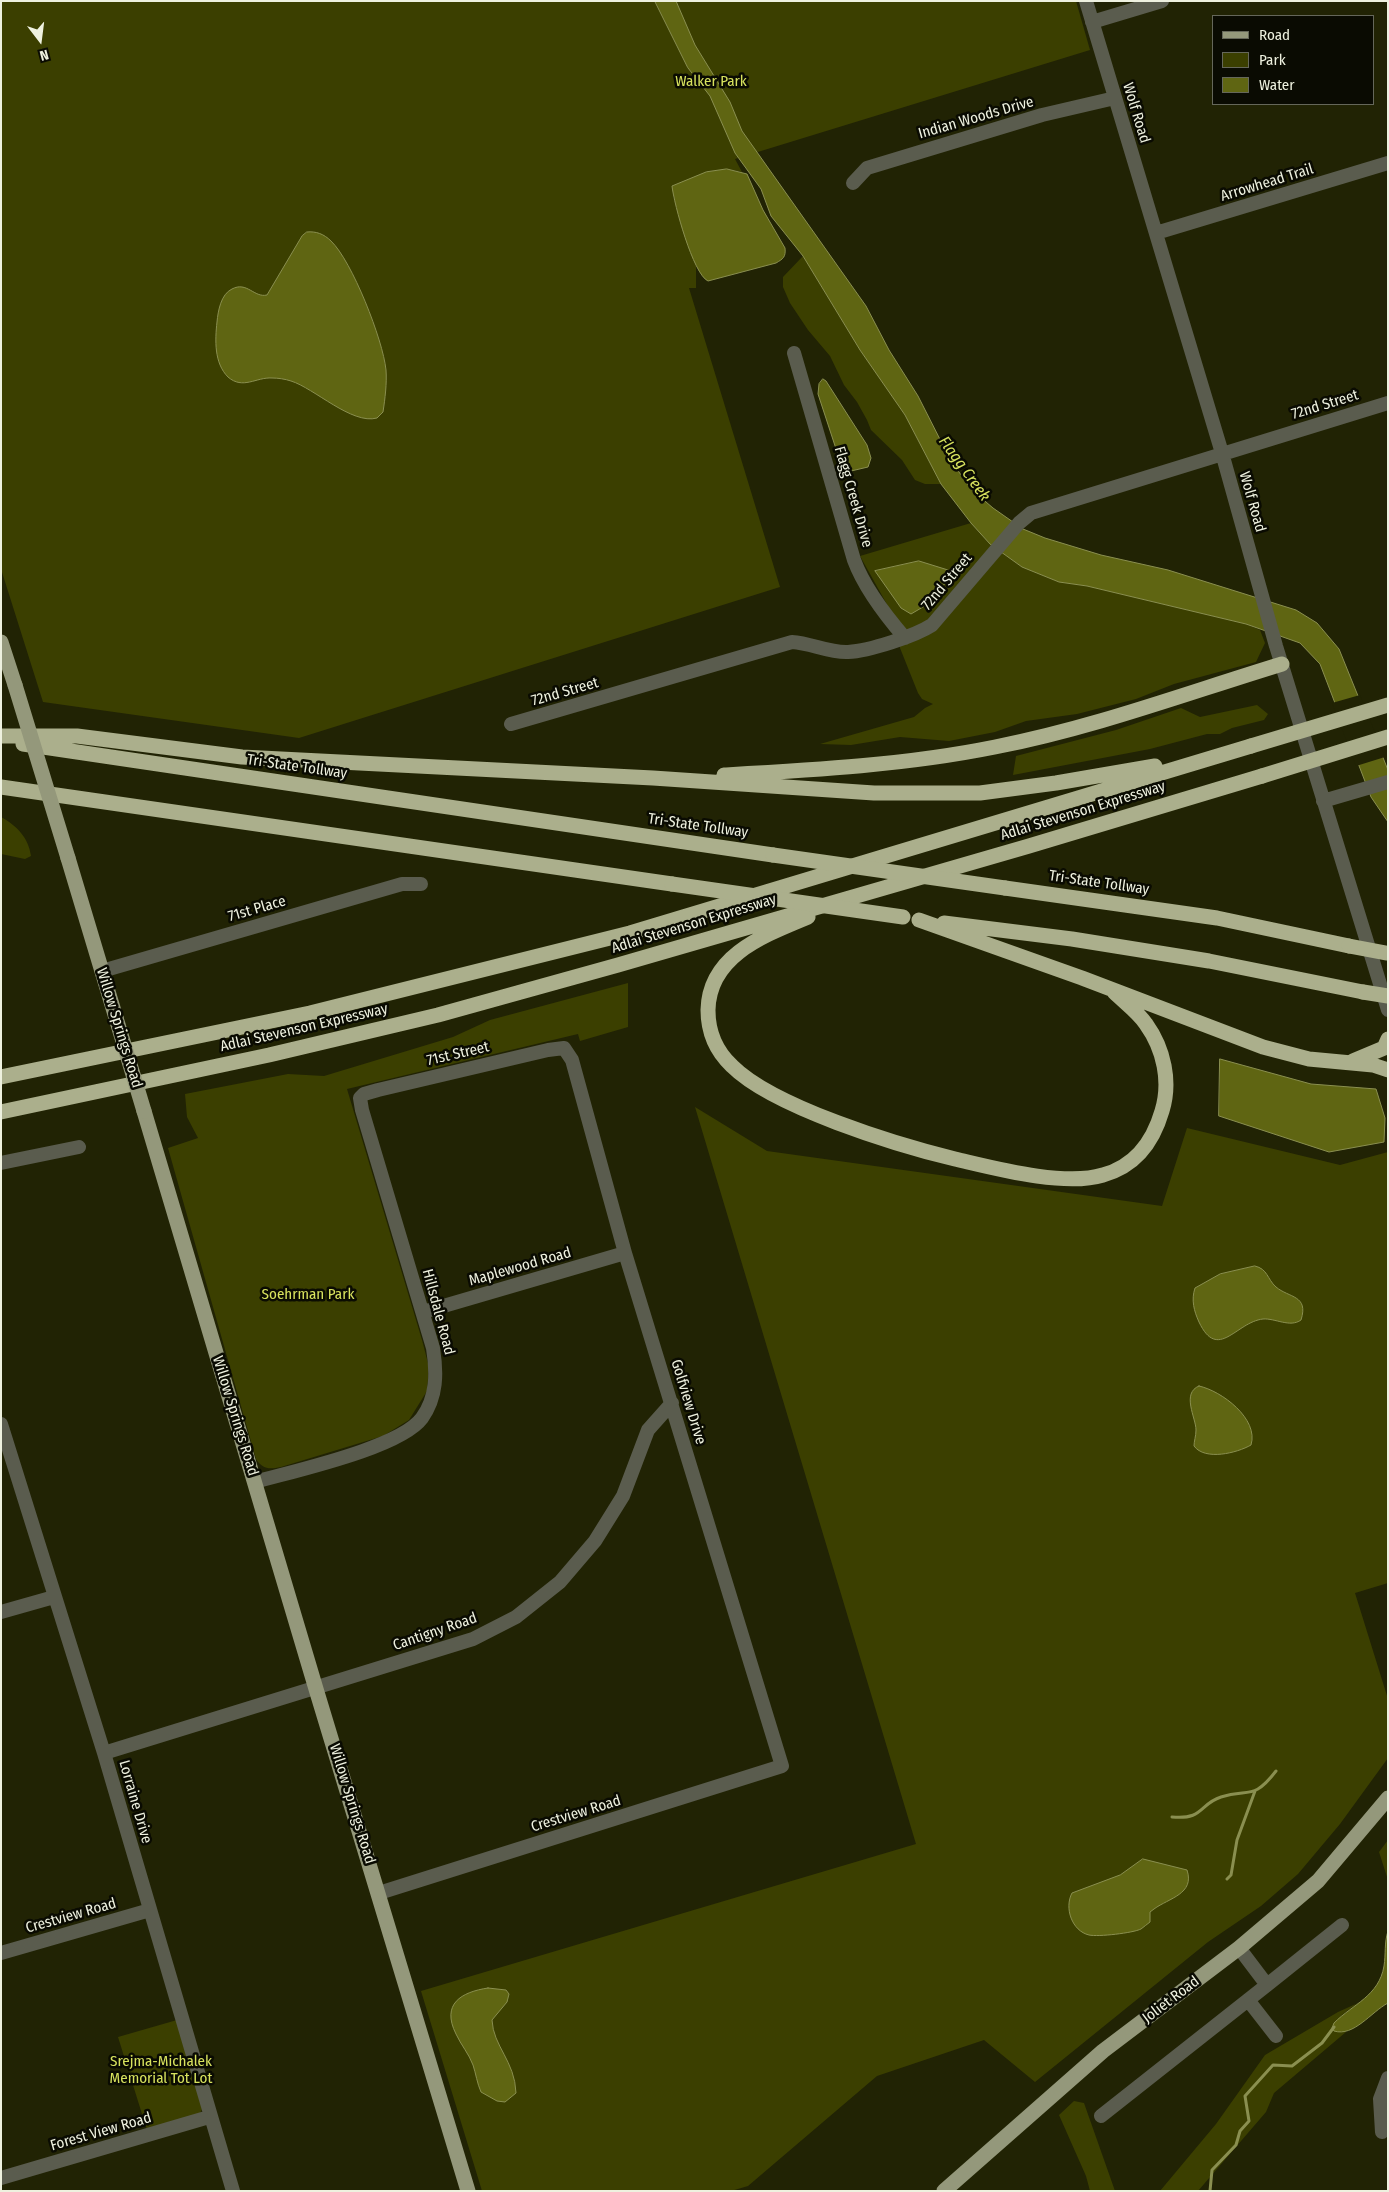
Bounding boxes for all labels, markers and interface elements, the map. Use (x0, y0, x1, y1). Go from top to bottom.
north arrow (15, 15, 65, 65)
legend (1212, 15, 1374, 105)
text: Road (1259, 26, 1290, 44)
text: N (38, 46, 50, 64)
text: Park (1259, 51, 1286, 69)
park label: Walker Park (675, 73, 747, 91)
text: Water (1259, 76, 1294, 94)
street label: Wolf Road (1118, 81, 1154, 145)
street label: Indian Woods Drive (916, 93, 1036, 143)
street label: Arrowhead Trail (1218, 160, 1316, 206)
street label: 72nd Street (1289, 386, 1361, 424)
water label: Flagg Creek (934, 433, 994, 505)
street label: Flagg Creek Drive (830, 444, 876, 550)
street label: Wolf Road (1235, 470, 1269, 534)
street label: 72nd Street (918, 550, 976, 614)
street label: 72nd Street (529, 674, 601, 710)
street label: Tri-State Tollway (246, 751, 348, 783)
street label: Adlai Stevenson Expressway (998, 777, 1168, 845)
street label: Tri-State Tollway (647, 810, 749, 842)
street label: Tri-State Tollway (1048, 867, 1150, 899)
street label: Adlai Stevenson Expressway (609, 890, 779, 958)
street label: 71st Place (226, 892, 288, 926)
street label: Willow Springs Road (92, 966, 146, 1090)
street label: Adlai Stevenson Expressway (218, 1000, 390, 1056)
street label: 71st Street (425, 1038, 491, 1070)
street label: Maplewood Road (467, 1244, 573, 1290)
street label: Hillsdale Road (418, 1267, 458, 1357)
park label: Soehrman Park (262, 1286, 354, 1304)
street label: Willow Springs Road (208, 1354, 262, 1478)
street label: Golfview Drive (667, 1357, 709, 1447)
street label: Cantigny Road (391, 1609, 479, 1655)
street label: Willow Springs Road (325, 1742, 379, 1866)
street label: Lorraine Drive (115, 1758, 155, 1846)
street label: Crestview Road (529, 1792, 623, 1836)
street label: Crestview Road (24, 1895, 118, 1937)
street label: Joliet Road (1139, 1973, 1203, 2027)
park label: Srejma-Michalek Memorial Tot Lot (110, 2053, 212, 2088)
street label: Forest View Road (48, 2109, 154, 2155)

